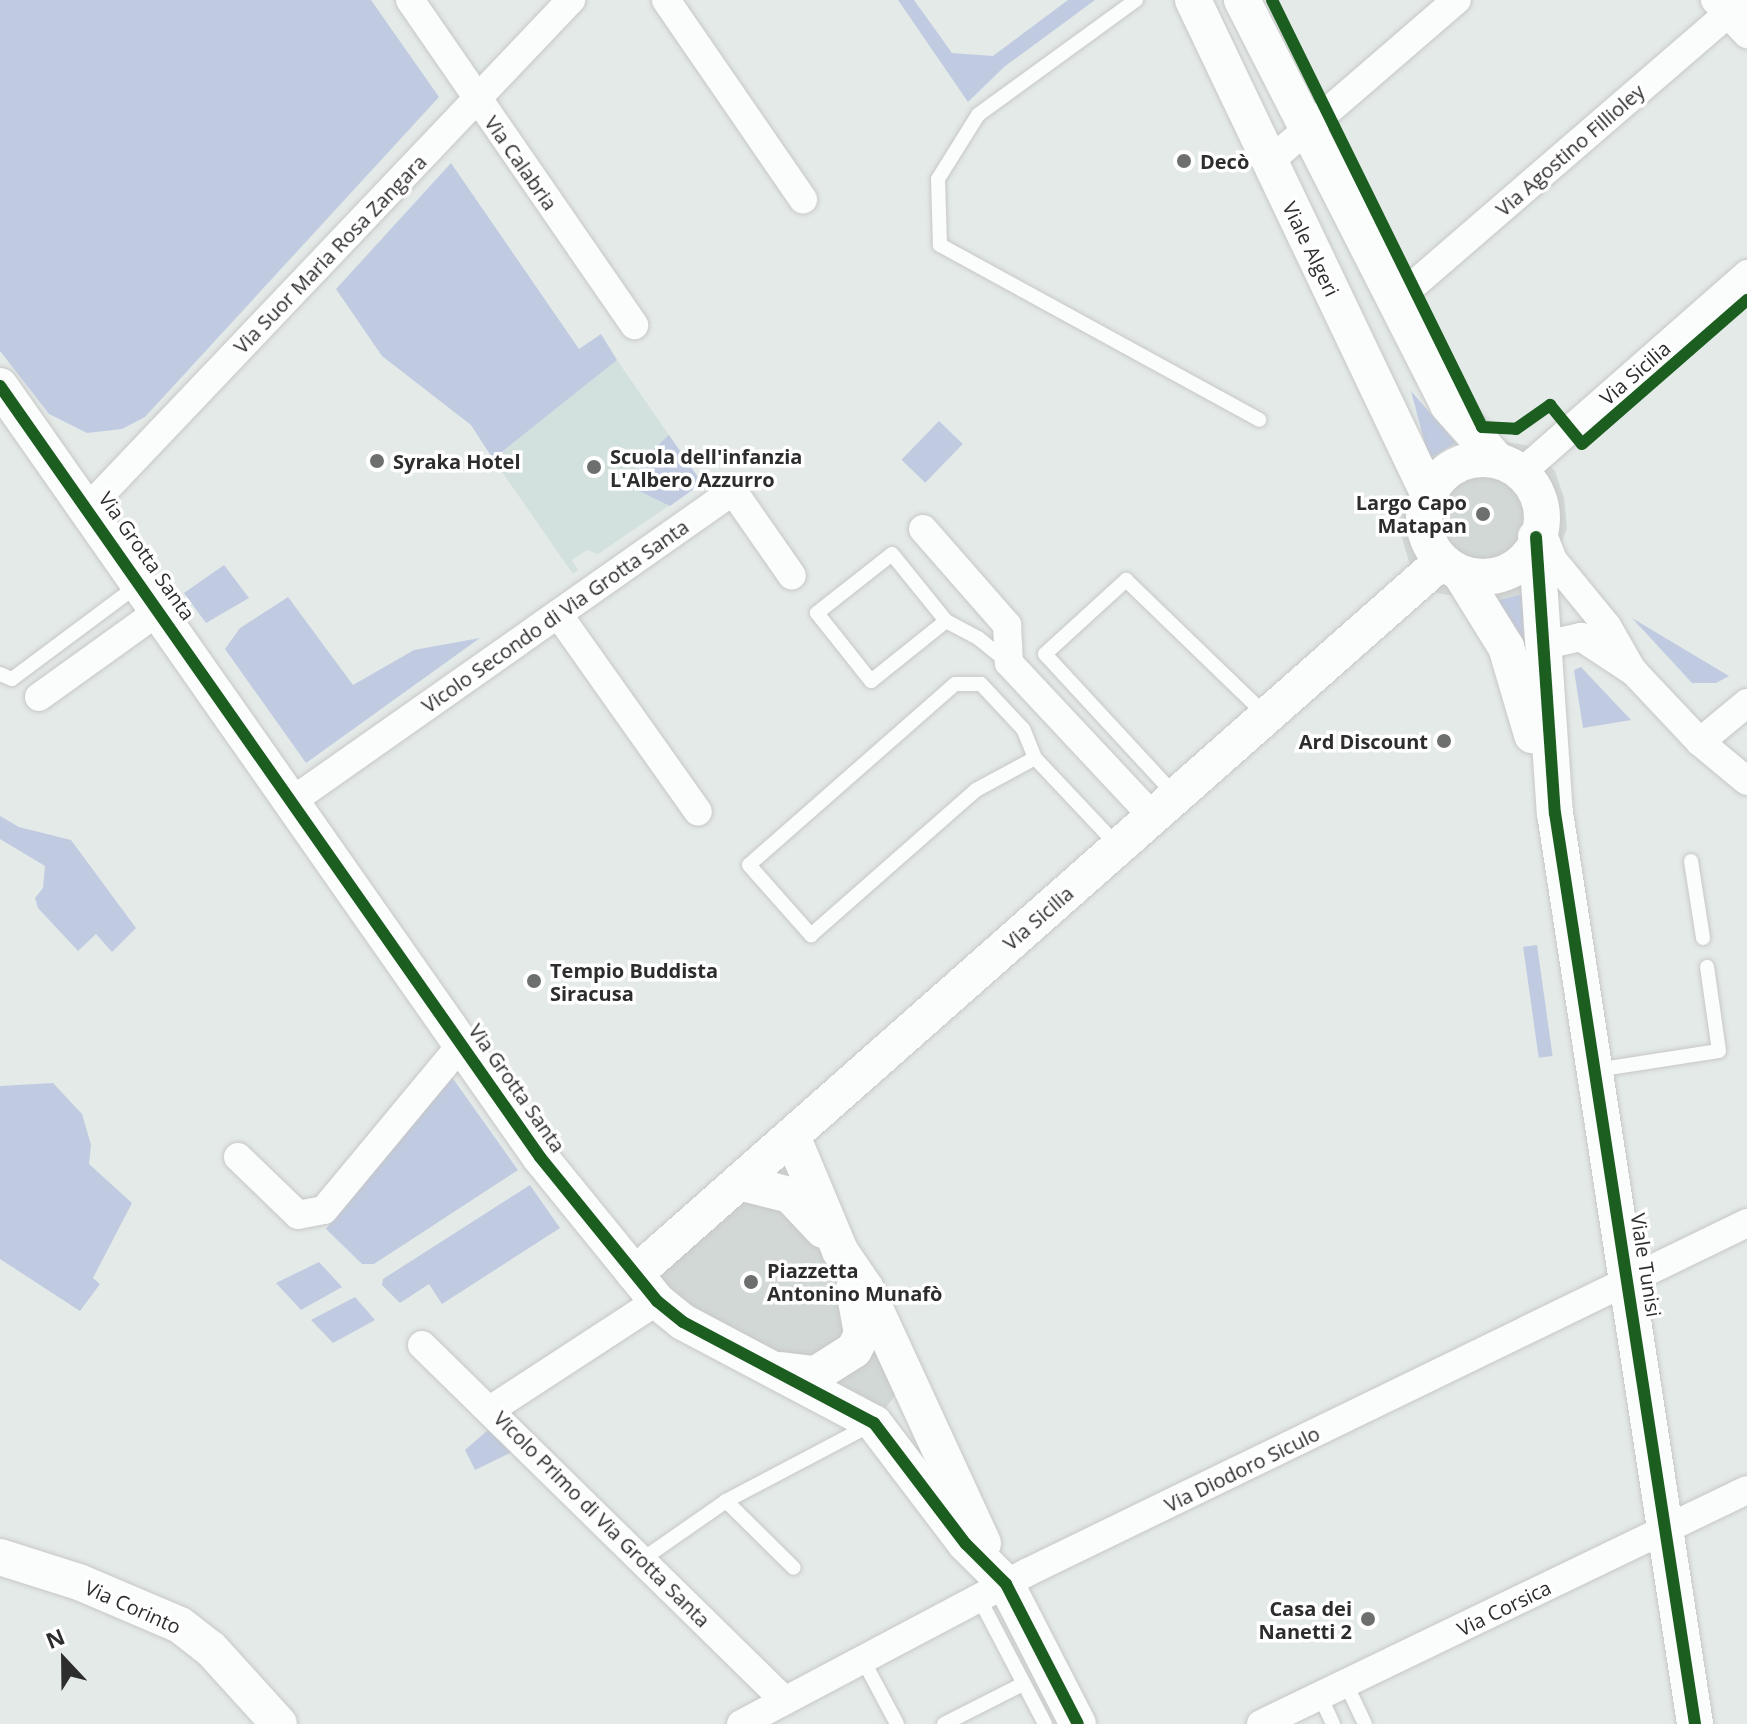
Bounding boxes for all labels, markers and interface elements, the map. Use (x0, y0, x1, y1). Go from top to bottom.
street label: Via Agostino Fillioley (1491, 79, 1649, 221)
street label: Via Calabria (480, 111, 562, 215)
place label: Decò (1200, 149, 1249, 173)
street label: Via Suor Maria Rosa Zangara (229, 150, 431, 358)
marker: Decò (1175, 152, 1193, 170)
street label: Viale Algeri (1278, 198, 1344, 300)
street label: Via Sicilia (1595, 336, 1675, 410)
place label: Scuola dell'infanzia L'Albero Azzurro (610, 444, 802, 491)
place label: Syraka Hotel (393, 449, 521, 473)
marker: Syraka Hotel (368, 452, 386, 470)
marker: Scuola dell'infanzia L'Albero Azzurro (585, 458, 603, 476)
street label: Via Grotta Santa (94, 487, 200, 625)
place label: Largo Capo Matapan (1356, 490, 1467, 537)
marker: Largo Capo Matapan (1474, 505, 1492, 523)
street label: Vicolo Secondo di Via Grotta Santa (417, 514, 693, 718)
place label: Ard Discount (1299, 729, 1428, 753)
marker: Ard Discount (1435, 732, 1453, 750)
street label: Via Sicilia (998, 881, 1078, 955)
place label: Tempio Buddista Siracusa (550, 958, 718, 1005)
marker: Tempio Buddista Siracusa (525, 972, 543, 990)
street label: Via Grotta Santa (464, 1019, 570, 1157)
street label: Viale Tunisi (1626, 1211, 1666, 1319)
place label: Piazzetta Antonino Munafò (767, 1258, 942, 1305)
marker: Piazzetta Antonino Munafò (742, 1273, 760, 1291)
street label: Vicolo Primo di Via Grotta Santa (489, 1406, 715, 1632)
street label: Via Diodoro Siculo (1161, 1421, 1323, 1517)
street label: Via Corinto (81, 1575, 185, 1639)
street label: Via Corsica (1453, 1575, 1555, 1641)
place label: Casa dei Nanetti 2 (1259, 1596, 1352, 1643)
marker: Casa dei Nanetti 2 (1359, 1610, 1377, 1628)
north arrow (24, 1620, 104, 1700)
text: N (41, 1620, 69, 1655)

